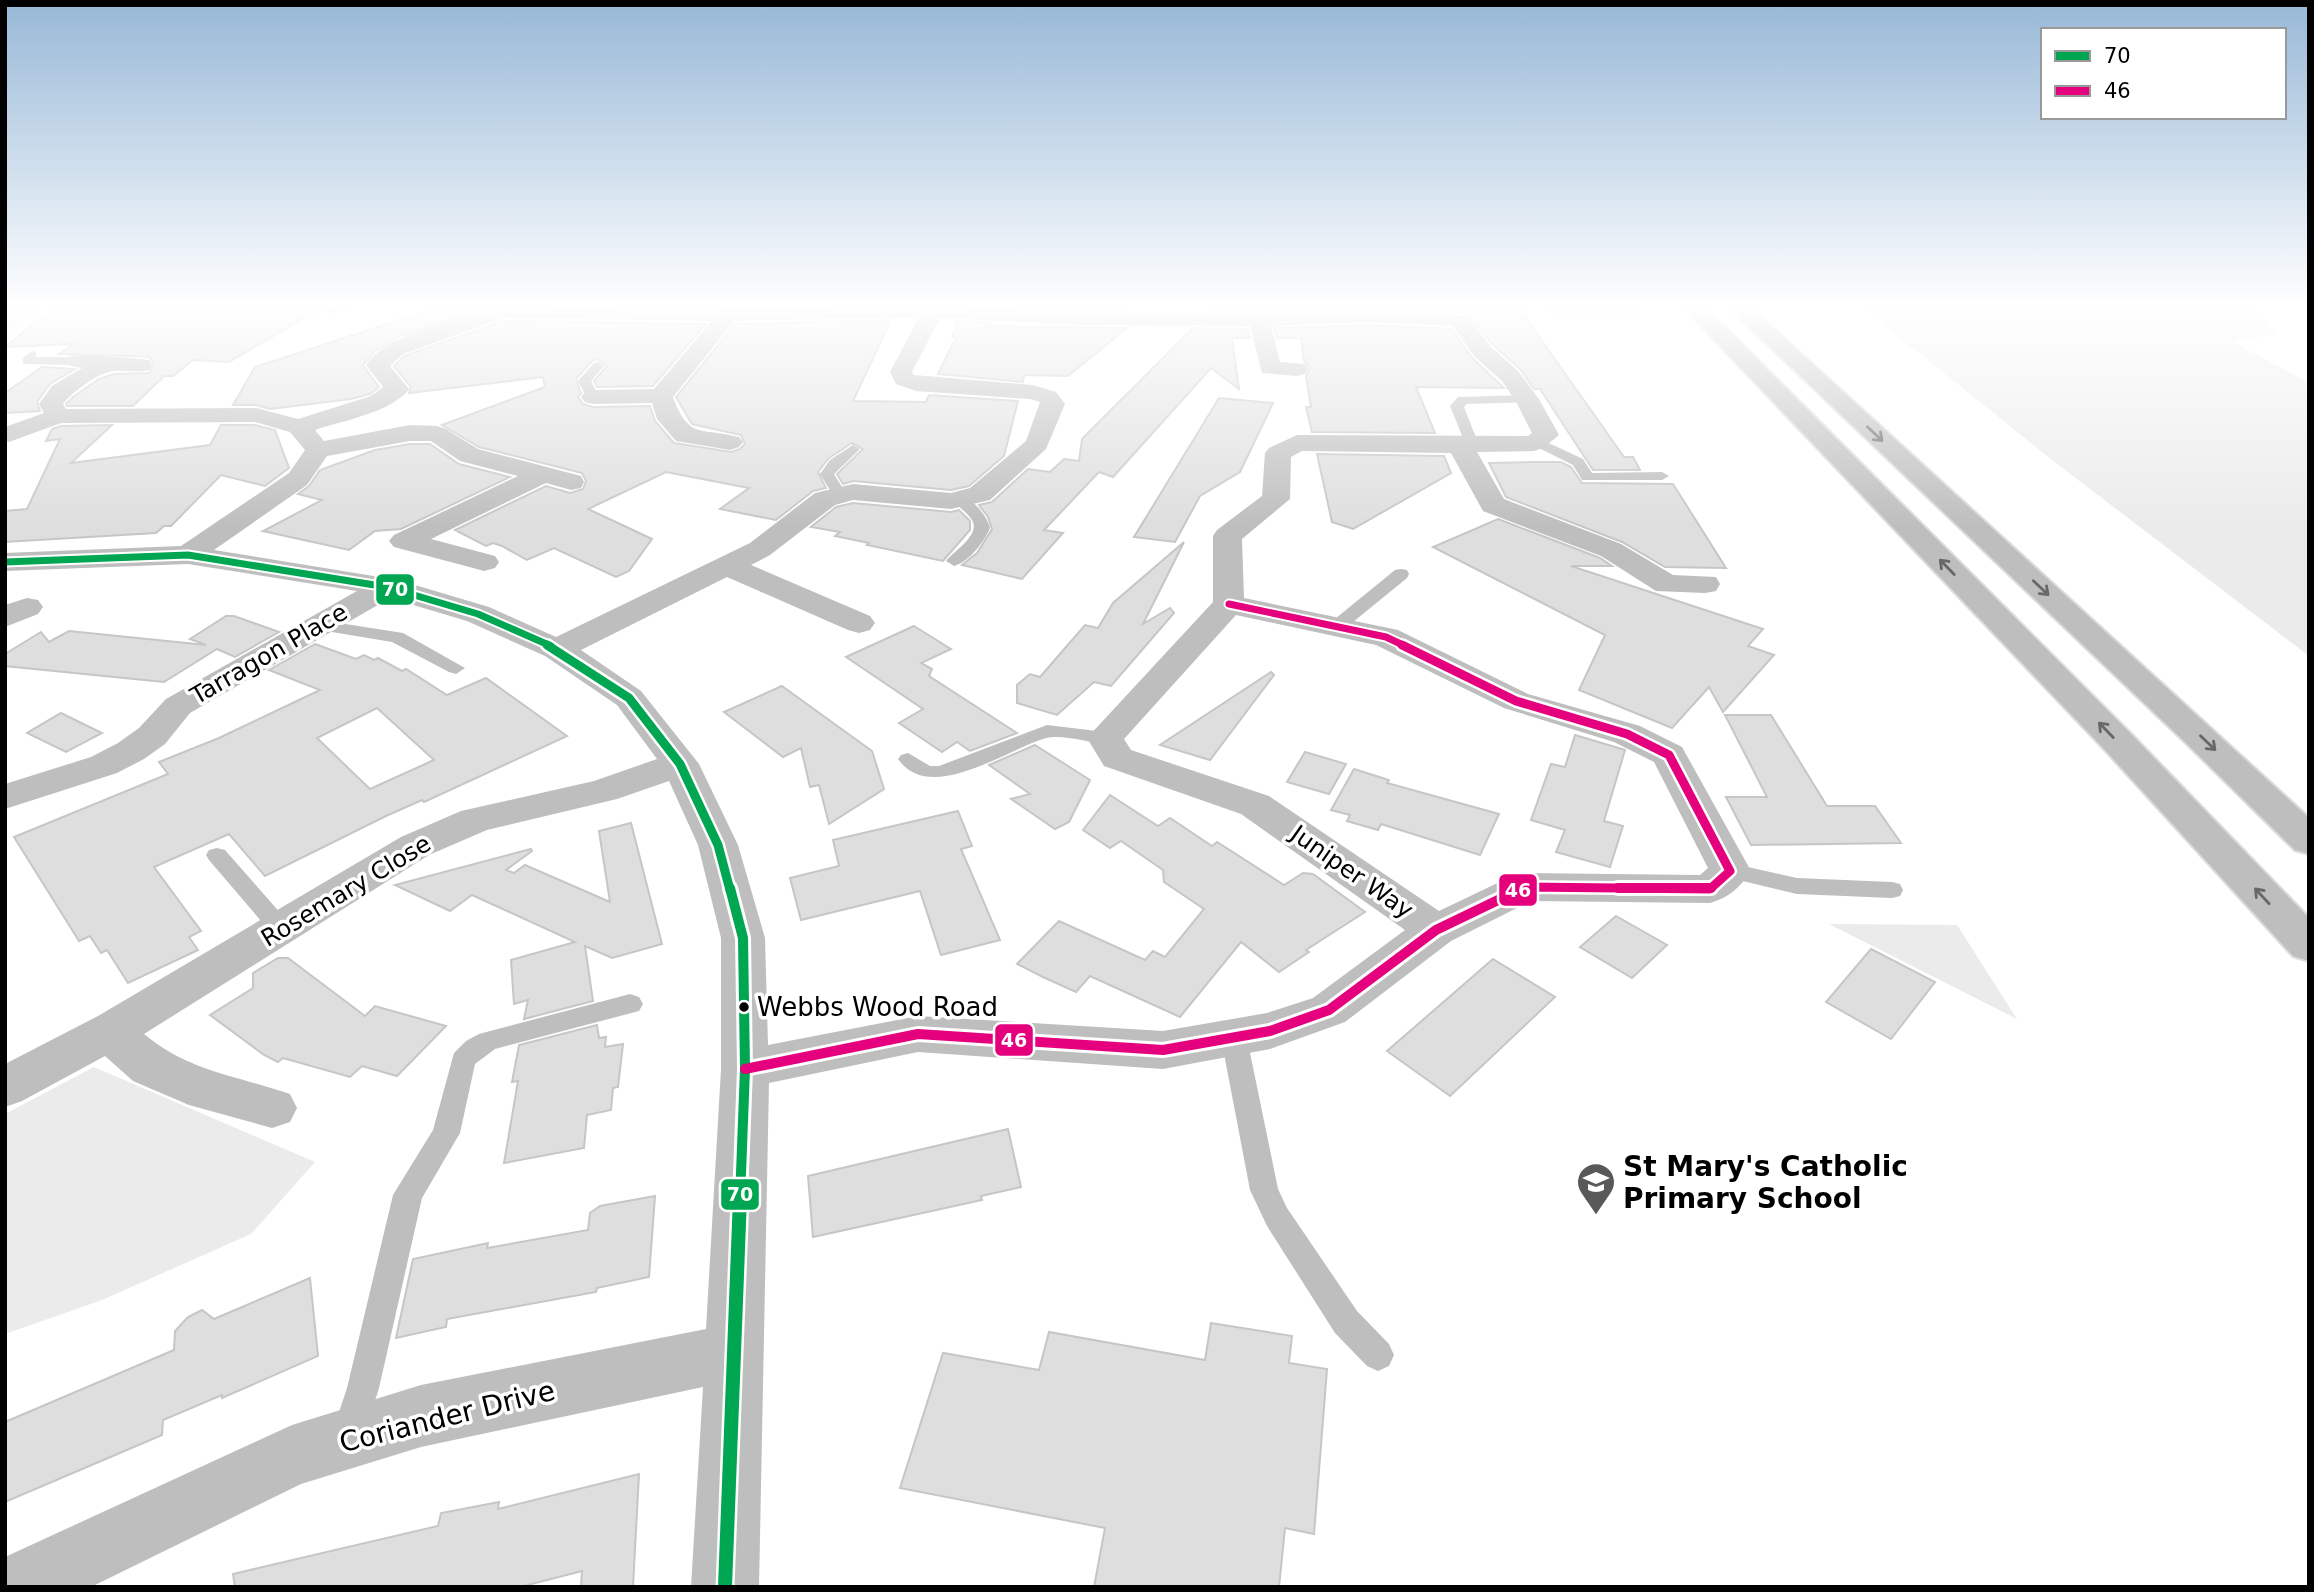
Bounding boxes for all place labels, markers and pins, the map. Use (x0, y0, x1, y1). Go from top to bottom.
place label: Webbs Wood Road (757, 992, 998, 1022)
marker: Webbs Wood Road (737, 1000, 751, 1014)
place label: St Mary's Catholic Primary School (1623, 1150, 1908, 1215)
school or university icon: St Mary's Catholic Primary School (1575, 1161, 1617, 1216)

